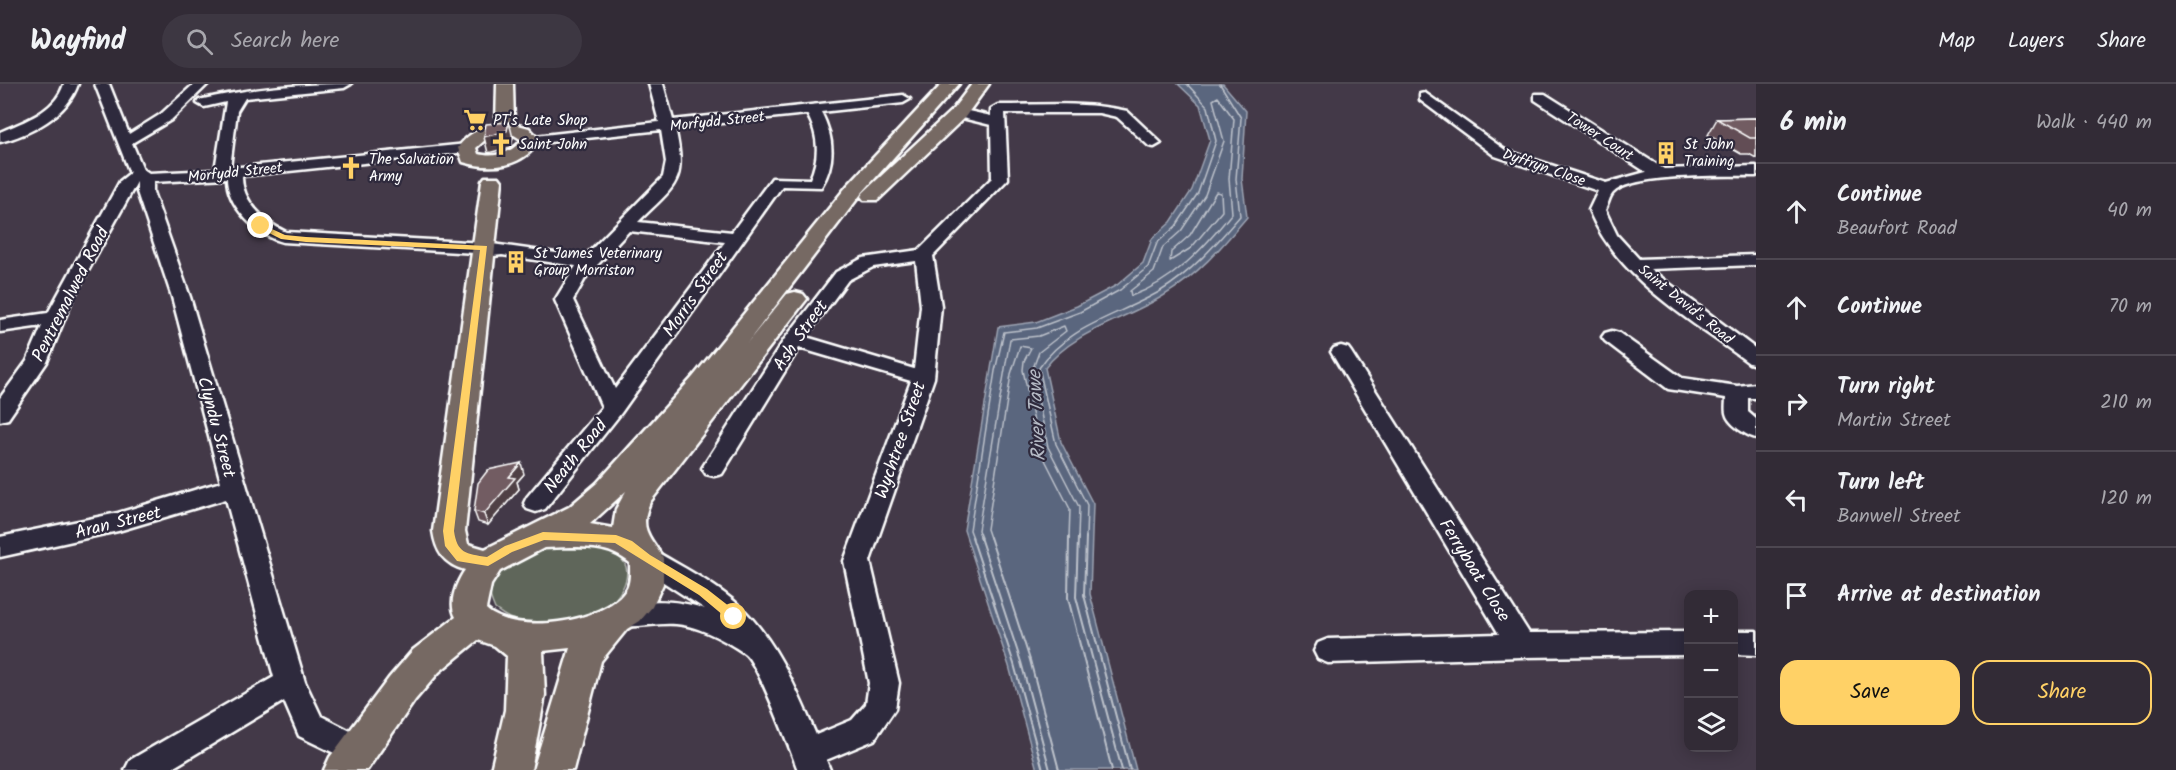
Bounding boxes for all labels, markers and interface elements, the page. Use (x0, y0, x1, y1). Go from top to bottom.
search box (162, 14, 582, 68)
text: Wayfind (30, 19, 126, 64)
text: Search here (231, 24, 339, 59)
icon: search (183, 25, 216, 58)
text: Map (1938, 25, 1975, 58)
text: Layers (2008, 25, 2064, 58)
text: Share (2097, 25, 2146, 58)
text: 6 min (1780, 102, 1847, 144)
street label: Morfydd Street (668, 105, 766, 139)
street label: Tower Court (1561, 106, 1638, 168)
supermarket icon: PT's Late Shop (462, 107, 488, 133)
text: Walk · 440 m (2036, 107, 2152, 139)
place label: PT's Late Shop (493, 109, 588, 133)
church icon: Saint John (488, 131, 514, 157)
place label: Saint John (519, 133, 587, 157)
place label: St John Training (1684, 133, 1734, 174)
building icon: St John Training (1653, 140, 1679, 166)
street label: Dyffryn Close (1499, 143, 1589, 193)
place label: The Salvation Army (369, 148, 454, 189)
church icon: The Salvation Army (338, 155, 364, 181)
street label: Morfydd Street (186, 156, 284, 190)
text: Continue (1837, 178, 1922, 213)
icon: ahead (1780, 195, 1813, 228)
text: 40 m (2107, 195, 2152, 227)
route end (247, 212, 273, 238)
text: Beaufort Road (1837, 213, 1957, 245)
street label: Pentremalwed Road (25, 221, 118, 367)
place label: St James Veterinary Group Morriston (534, 242, 663, 283)
street label: Morris Street (656, 245, 737, 344)
building icon: St James Veterinary Group Morriston (503, 249, 529, 275)
street label: Saint David's Road (1632, 259, 1739, 351)
text: Continue (1837, 290, 1922, 325)
icon: ahead (1780, 291, 1813, 324)
text: 70 m (2109, 291, 2152, 323)
street label: Ash Street (766, 293, 837, 377)
water label: River Tawe (1020, 368, 1056, 462)
text: Turn right (1837, 370, 1935, 405)
street label: Clyndu Street (188, 374, 243, 482)
street label: Wychtree Street (868, 377, 935, 503)
icon: right (1780, 387, 1813, 420)
text: 210 m (2100, 387, 2152, 419)
text: Martin Street (1837, 405, 1951, 437)
street label: Neath Road (537, 413, 616, 501)
text: Turn left (1837, 466, 1924, 501)
icon: left (1780, 483, 1813, 516)
text: 120 m (2100, 483, 2152, 515)
street label: Aran Street (72, 499, 165, 548)
text: Banwell Street (1837, 501, 1961, 533)
street label: Ferryboat Close (1430, 513, 1517, 628)
text: Arrive at destination (1837, 578, 2040, 613)
icon: arrive (1780, 579, 1813, 612)
map controls (1684, 590, 1738, 752)
button: + (1684, 590, 1738, 644)
route start (720, 603, 746, 629)
button: − (1684, 644, 1738, 698)
button: Save (1780, 660, 1960, 725)
button: Share (1972, 660, 2152, 725)
button: layers (1684, 698, 1738, 752)

